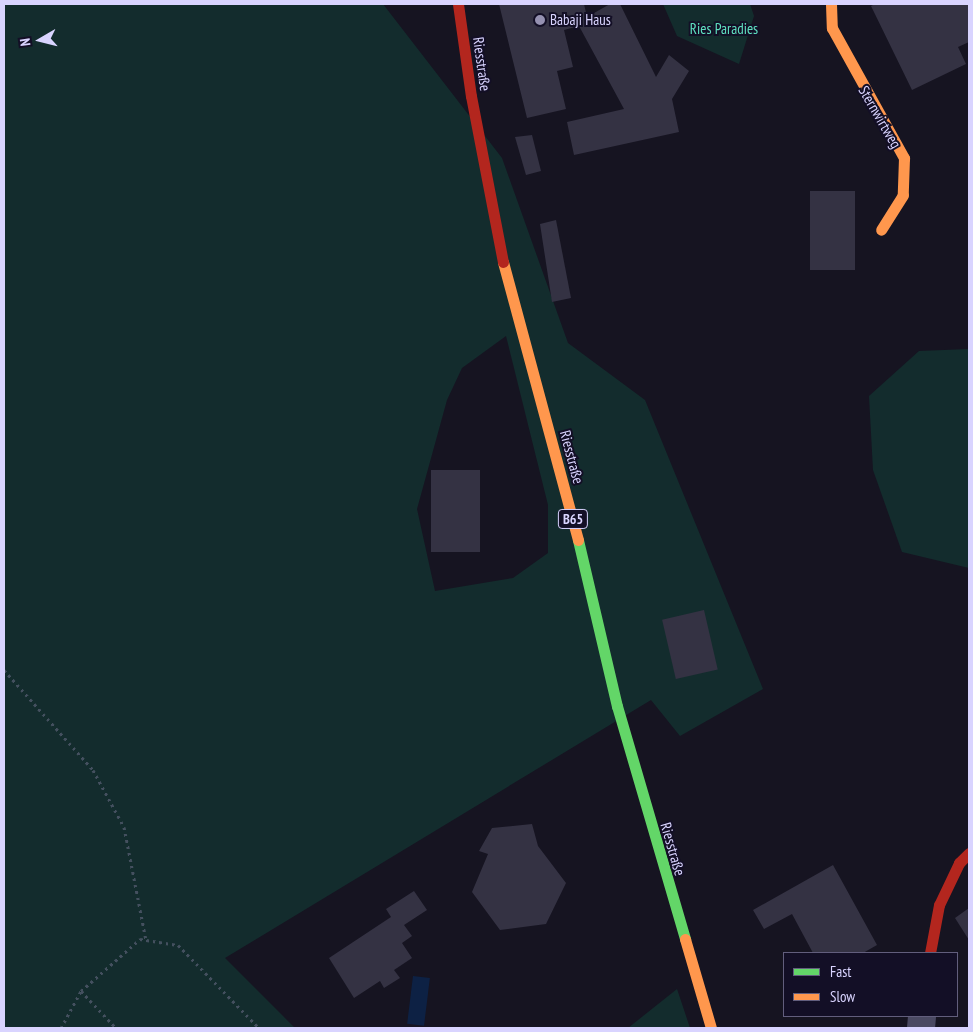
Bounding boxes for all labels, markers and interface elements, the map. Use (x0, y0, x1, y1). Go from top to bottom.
place label: Babaji Haus (550, 11, 611, 29)
marker: Babaji Haus (534, 14, 546, 26)
north arrow (15, 15, 65, 65)
park label: Ries Paradies (690, 20, 758, 38)
street label: Riesstraße (469, 36, 495, 92)
text: N (16, 37, 35, 47)
street label: Sternwirtweg (855, 82, 905, 152)
street label: Riesstraße (556, 428, 588, 486)
road number: B65 (557, 508, 589, 530)
street label: Riesstraße (657, 820, 689, 878)
legend (783, 952, 958, 1017)
text: Fast (830, 962, 851, 981)
text: Slow (830, 987, 855, 1006)

